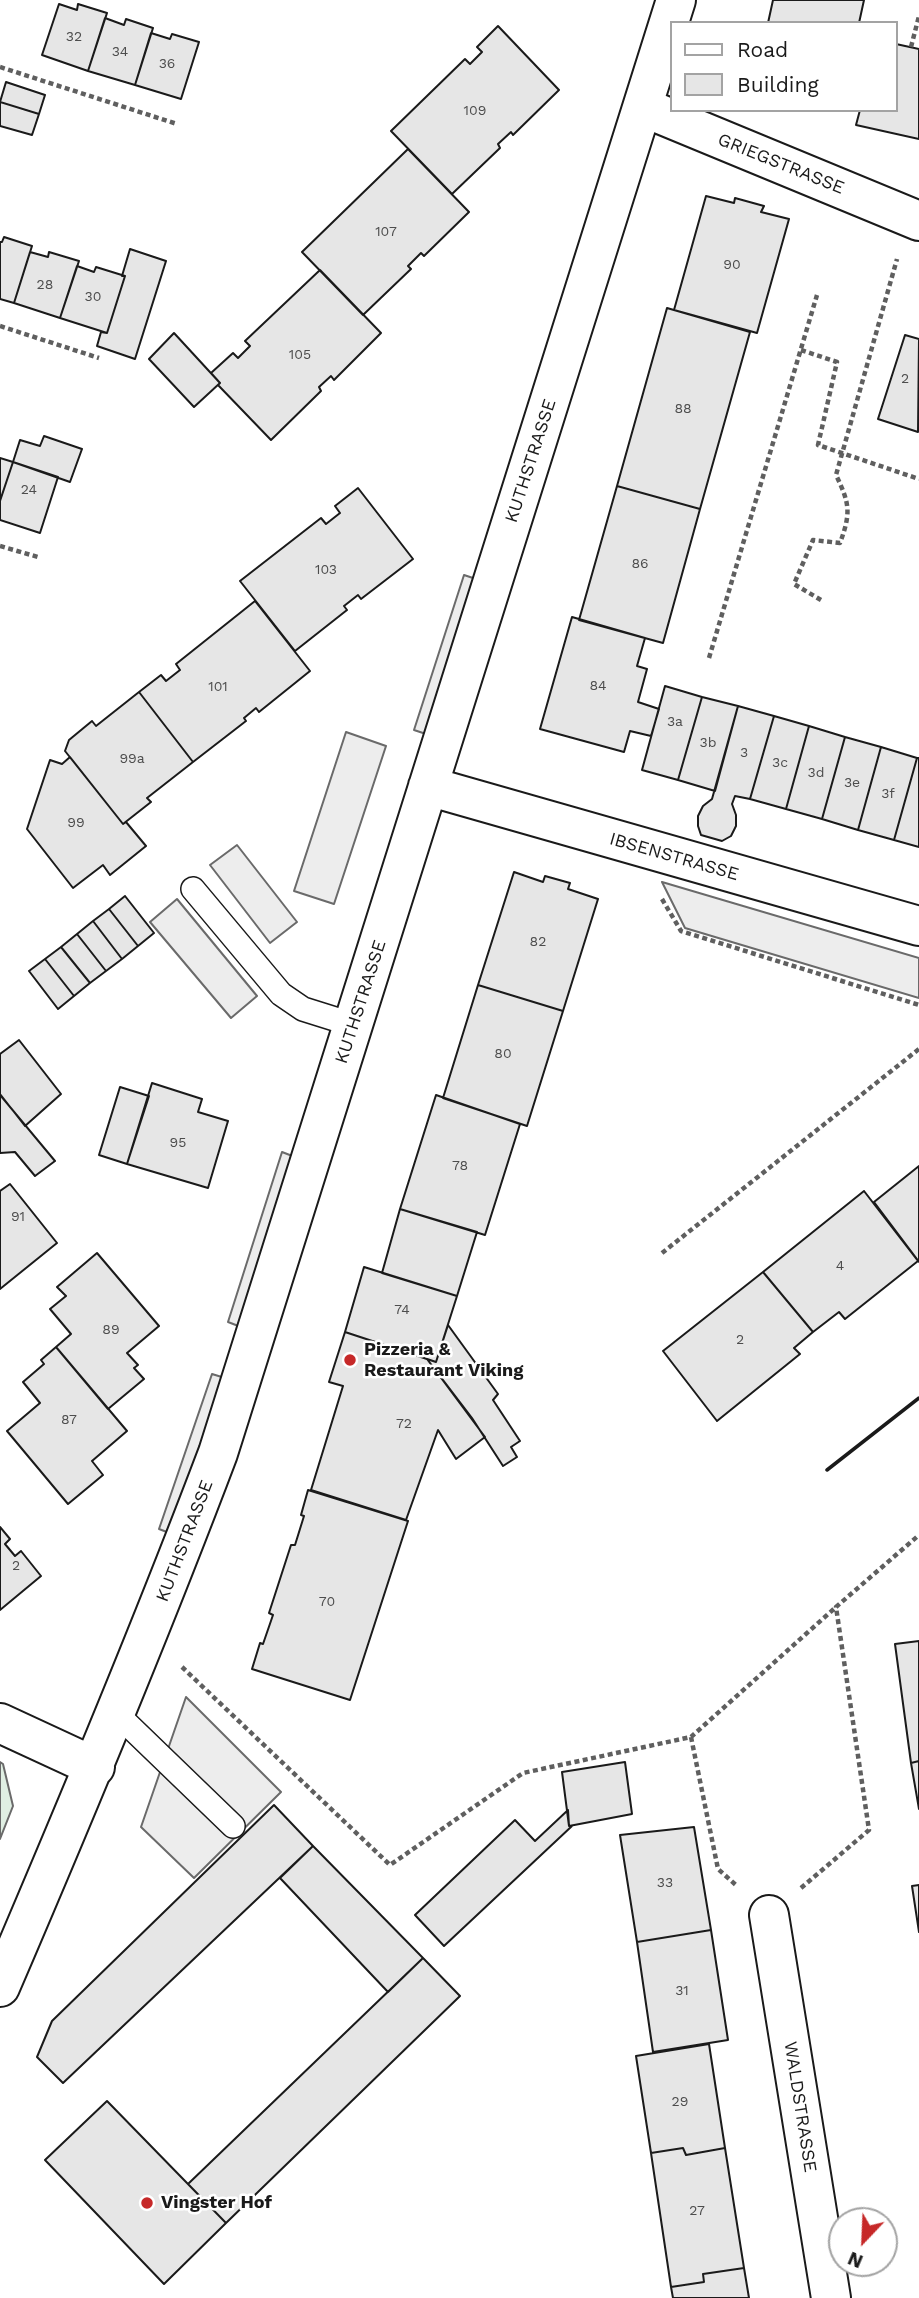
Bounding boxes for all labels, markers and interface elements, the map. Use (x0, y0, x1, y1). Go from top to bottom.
legend (670, 21, 898, 112)
house number: 32 (66, 29, 82, 45)
text: Road (737, 37, 788, 62)
house number: 34 (112, 44, 128, 60)
house number: 36 (159, 56, 175, 72)
text: Building (737, 72, 819, 97)
house number: 109 (464, 103, 486, 119)
street label: GRIEGSTRASSE (715, 129, 847, 199)
house number: 107 (375, 224, 397, 240)
house number: 90 (723, 257, 741, 273)
house number: 28 (37, 277, 53, 293)
house number: 30 (85, 289, 101, 305)
house number: 105 (289, 347, 311, 363)
house number: 2 (901, 371, 909, 387)
street label: KUTHSTRASSE (501, 396, 561, 526)
house number: 88 (674, 401, 692, 417)
house number: 24 (21, 482, 37, 498)
house number: 86 (631, 556, 649, 572)
house number: 103 (315, 562, 337, 578)
house number: 84 (589, 678, 607, 694)
house number: 101 (208, 679, 228, 695)
house number: 3a (667, 714, 683, 730)
house number: 3b (700, 735, 716, 751)
house number: 3 (740, 745, 748, 761)
house number: 99a (119, 751, 145, 767)
house number: 3c (772, 755, 788, 771)
house number: 3d (808, 765, 824, 781)
house number: 3e (844, 775, 860, 791)
house number: 3f (881, 786, 895, 802)
house number: 99 (67, 815, 85, 831)
street label: IBSENSTRASSE (607, 828, 741, 886)
house number: 82 (530, 934, 546, 950)
street label: KUTHSTRASSE (331, 937, 391, 1067)
house number: 80 (494, 1046, 512, 1062)
house number: 95 (170, 1135, 186, 1151)
house number: 78 (452, 1158, 468, 1174)
house number: 91 (11, 1209, 25, 1225)
house number: 4 (836, 1258, 844, 1274)
house number: 74 (394, 1302, 410, 1318)
house number: 89 (102, 1322, 120, 1338)
house number: 2 (736, 1332, 744, 1348)
place label: Pizzeria & Restaurant Viking (364, 1339, 523, 1382)
marker: Pizzeria & Restaurant Viking (342, 1352, 358, 1368)
house number: 87 (61, 1412, 77, 1428)
house number: 72 (396, 1416, 412, 1432)
street label: KUTHSTRASSE (152, 1477, 218, 1605)
house number: 2 (12, 1558, 20, 1574)
house number: 70 (319, 1594, 335, 1610)
house number: 33 (657, 1875, 673, 1891)
house number: 31 (675, 1983, 689, 1999)
street label: WALDSTRASSE (779, 2040, 821, 2174)
house number: 29 (672, 2094, 688, 2110)
place label: Vingster Hof (161, 2192, 272, 2214)
marker: Vingster Hof (139, 2195, 155, 2211)
house number: 27 (689, 2203, 705, 2219)
north arrow (828, 2207, 898, 2277)
text: N (844, 2247, 866, 2273)

